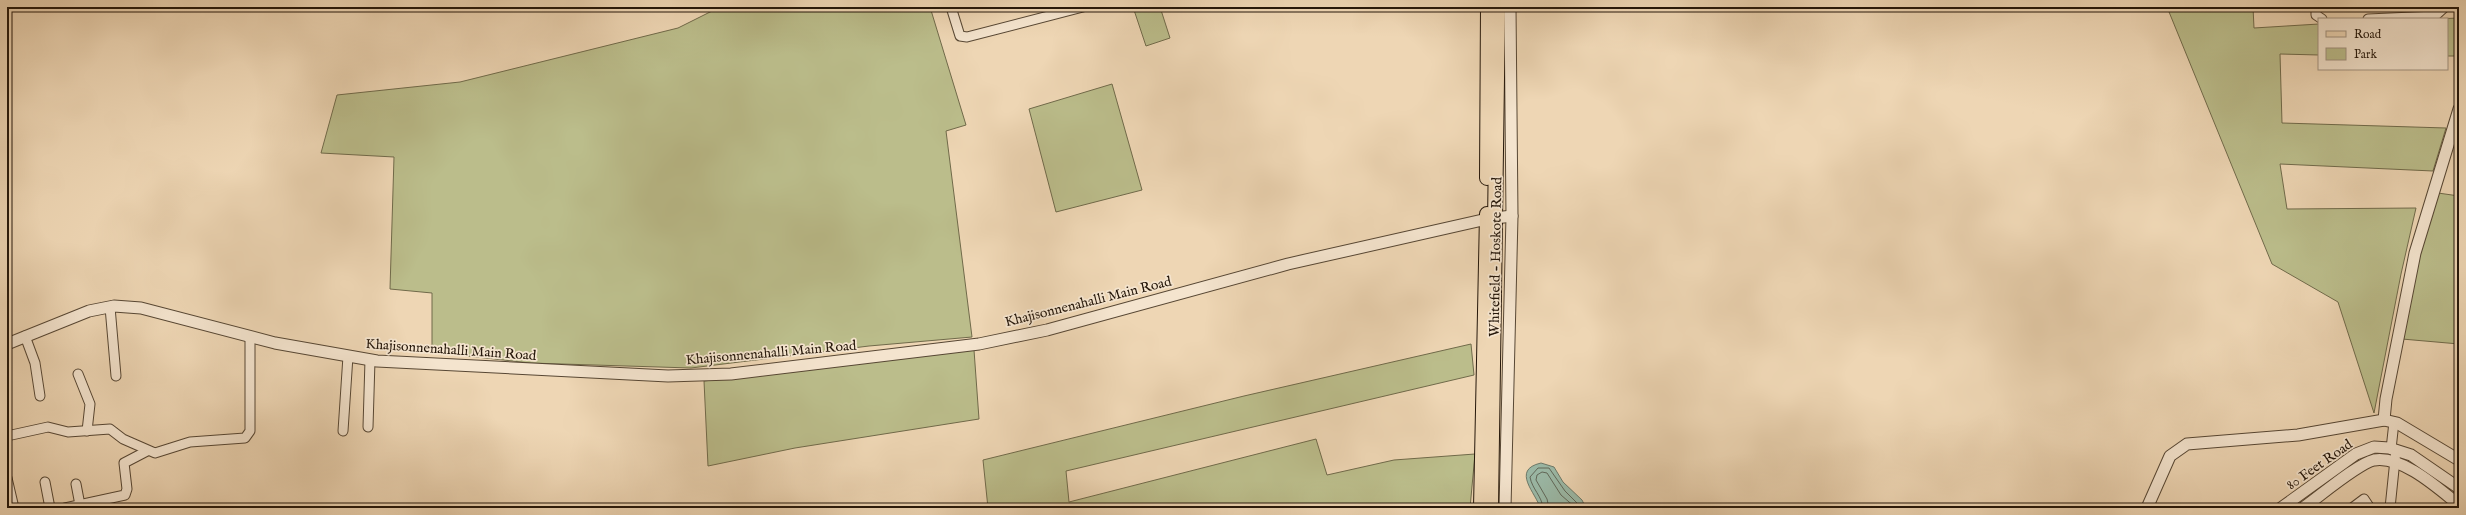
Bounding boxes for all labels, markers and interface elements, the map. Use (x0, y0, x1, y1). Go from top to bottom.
legend (2318, 18, 2448, 70)
text: Road (2354, 27, 2382, 42)
text: Park (2354, 47, 2377, 62)
street label: Whitefield - Hoskote Road (1486, 176, 1506, 337)
street label: Khajisonnenahalli Main Road (1003, 272, 1174, 331)
street label: Khajisonnenahalli Main Road (365, 335, 537, 365)
street label: Khajisonnenahalli Main Road (685, 337, 858, 369)
street label: 80 Feet Road (2283, 435, 2357, 494)

